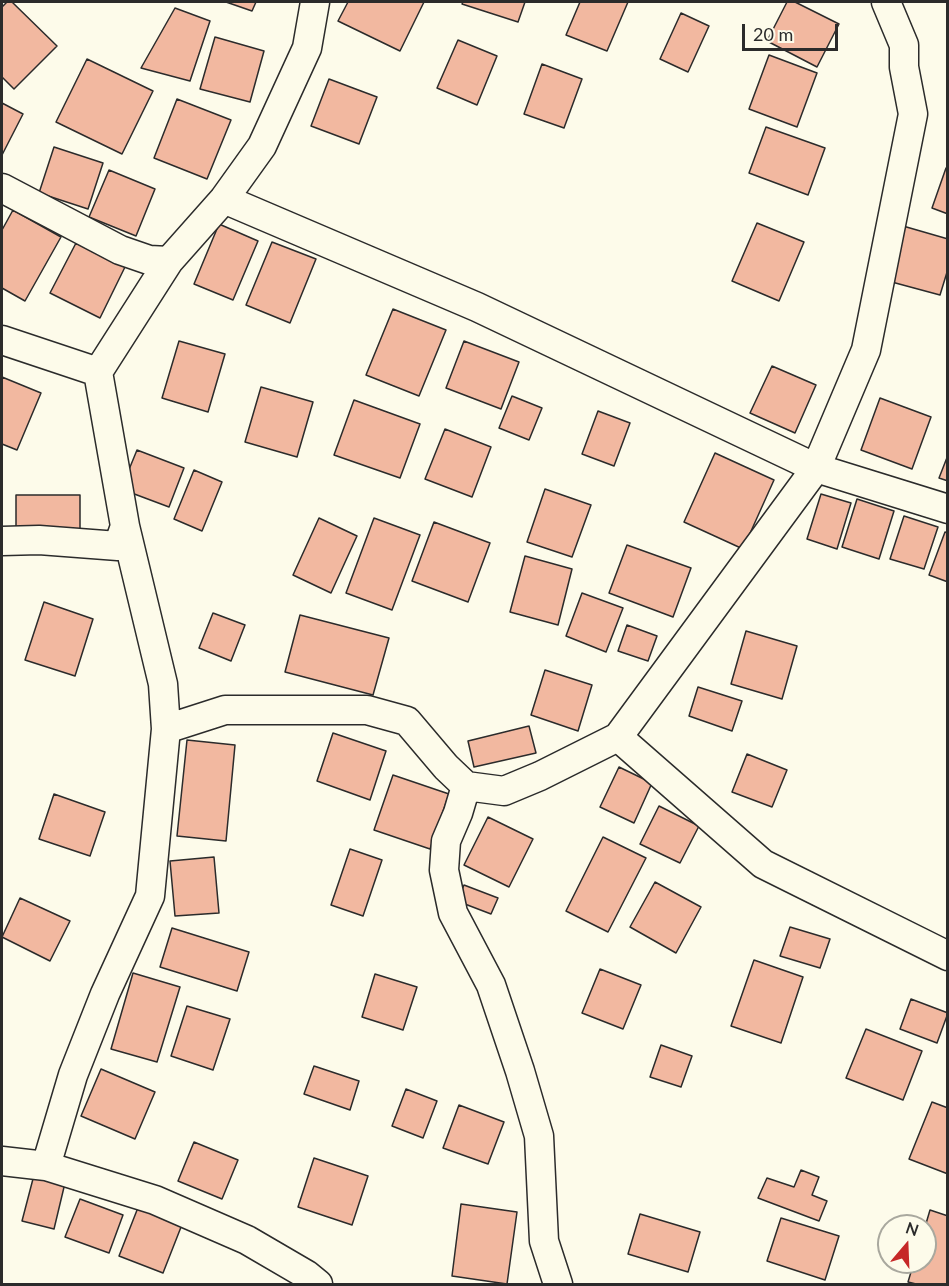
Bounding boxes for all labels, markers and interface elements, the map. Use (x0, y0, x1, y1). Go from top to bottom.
scale bar (745, 12, 841, 50)
text: 20 m (753, 23, 793, 45)
north arrow (877, 1214, 937, 1274)
text: N (903, 1217, 921, 1239)

